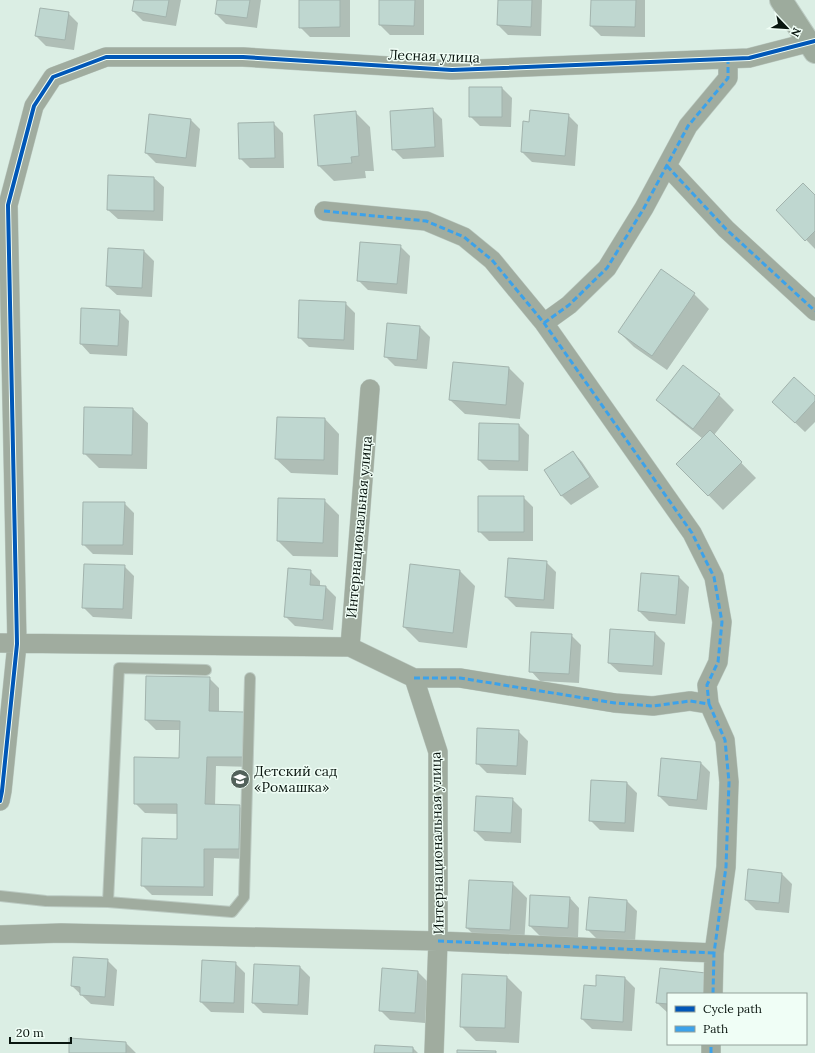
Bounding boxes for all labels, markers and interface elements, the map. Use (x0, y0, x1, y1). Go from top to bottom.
north arrow (767, 8, 807, 48)
text: N (788, 25, 804, 39)
street label: Лесная улица (388, 45, 480, 67)
street label: Интернациональная улица (342, 435, 376, 619)
street label: Интернациональная улица (426, 751, 448, 935)
place label: Детский сад «Ромашка» (254, 762, 337, 796)
school or university icon: Детский сад «Ромашка» (229, 768, 251, 790)
legend (667, 993, 807, 1045)
text: Cycle path (703, 1001, 762, 1016)
scale bar (10, 1019, 71, 1045)
text: Path (703, 1021, 728, 1036)
text: 20 m (16, 1025, 44, 1040)

